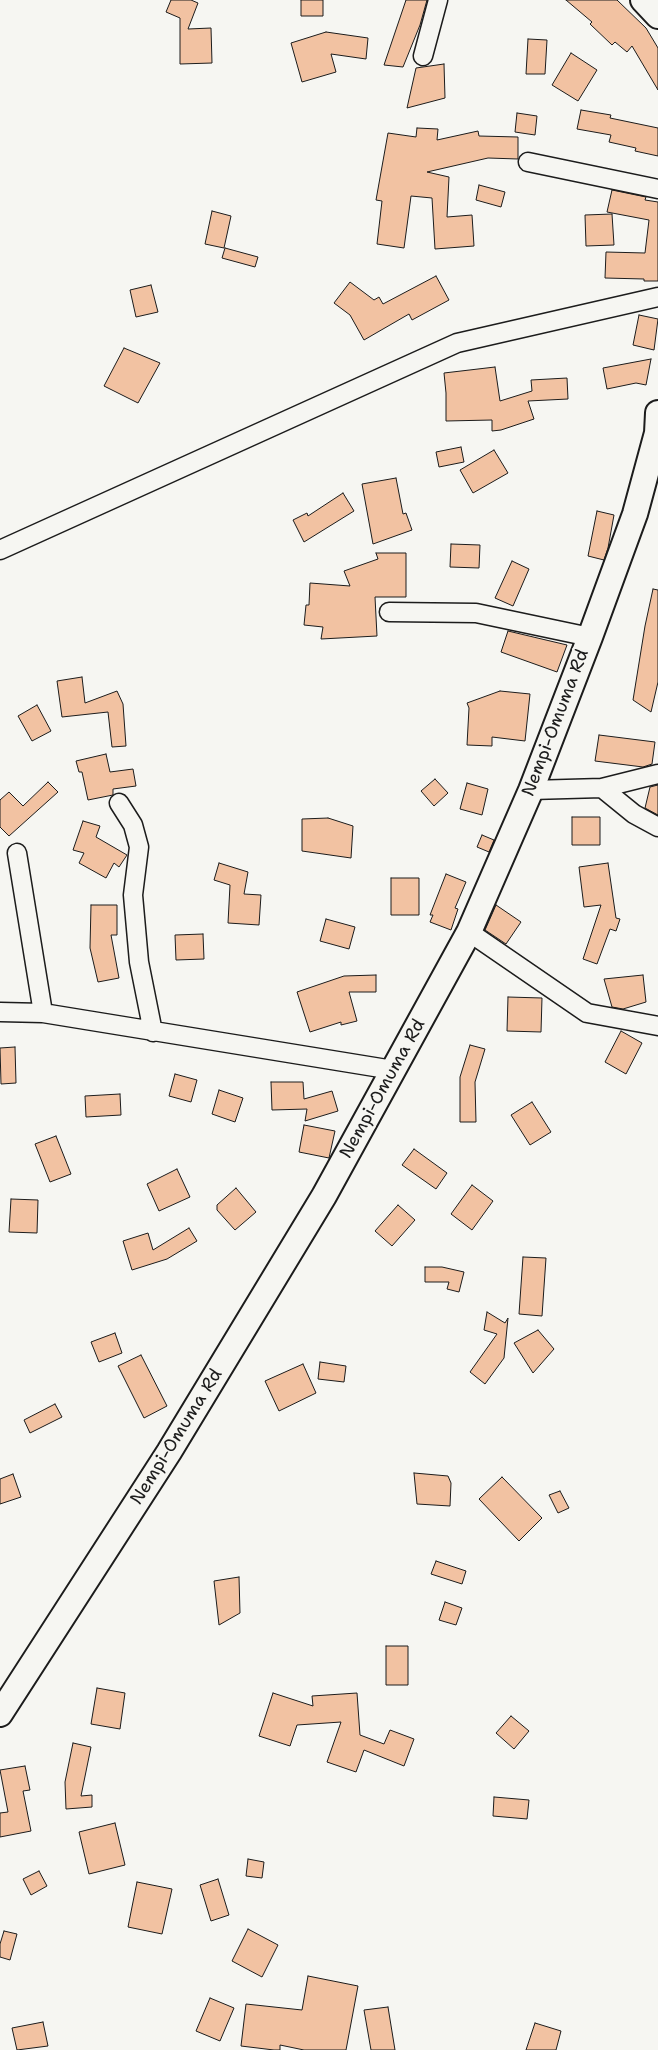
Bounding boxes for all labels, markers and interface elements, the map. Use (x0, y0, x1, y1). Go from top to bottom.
street label: Nempi-Omuma Rd (518, 646, 594, 800)
street label: Nempi-Omuma Rd (336, 1015, 430, 1163)
street label: Nempi-Omuma Rd (126, 1365, 228, 1509)

